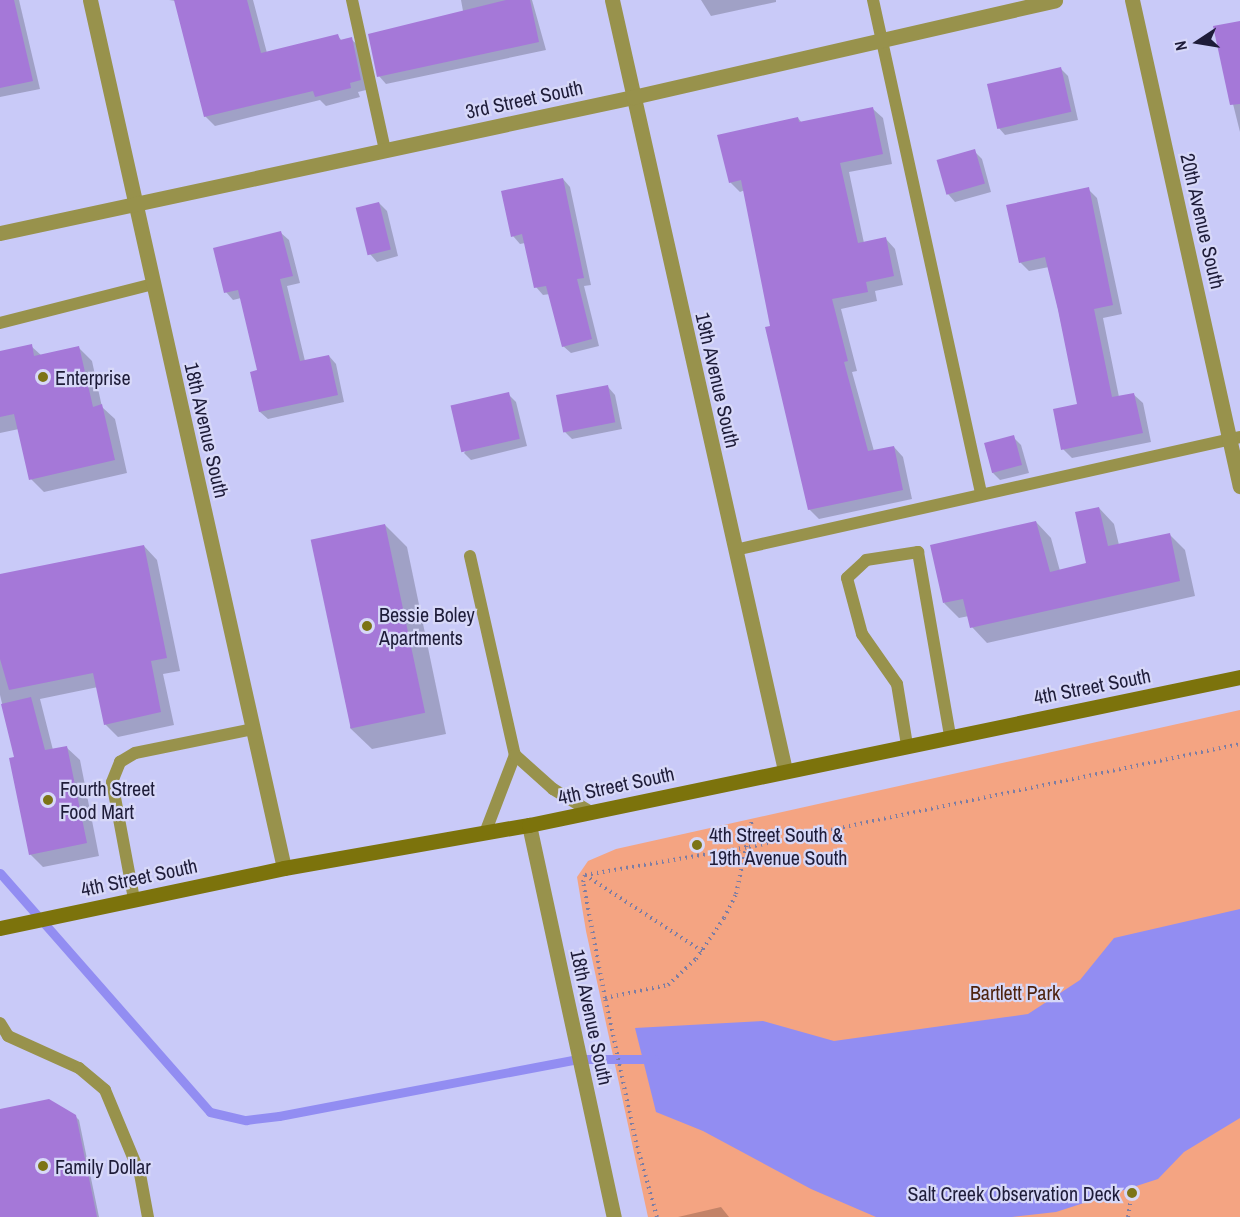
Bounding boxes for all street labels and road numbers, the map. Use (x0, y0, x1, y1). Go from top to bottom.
street label: 3rd Street South (463, 75, 585, 123)
street label: 20th Avenue South (1176, 150, 1230, 292)
street label: 19th Avenue South (691, 309, 745, 451)
street label: 18th Avenue South (180, 359, 234, 501)
street label: 4th Street South (1032, 663, 1152, 709)
street label: 4th Street South (556, 761, 676, 809)
street label: 4th Street South (79, 853, 199, 901)
street label: 18th Avenue South (566, 946, 618, 1088)

